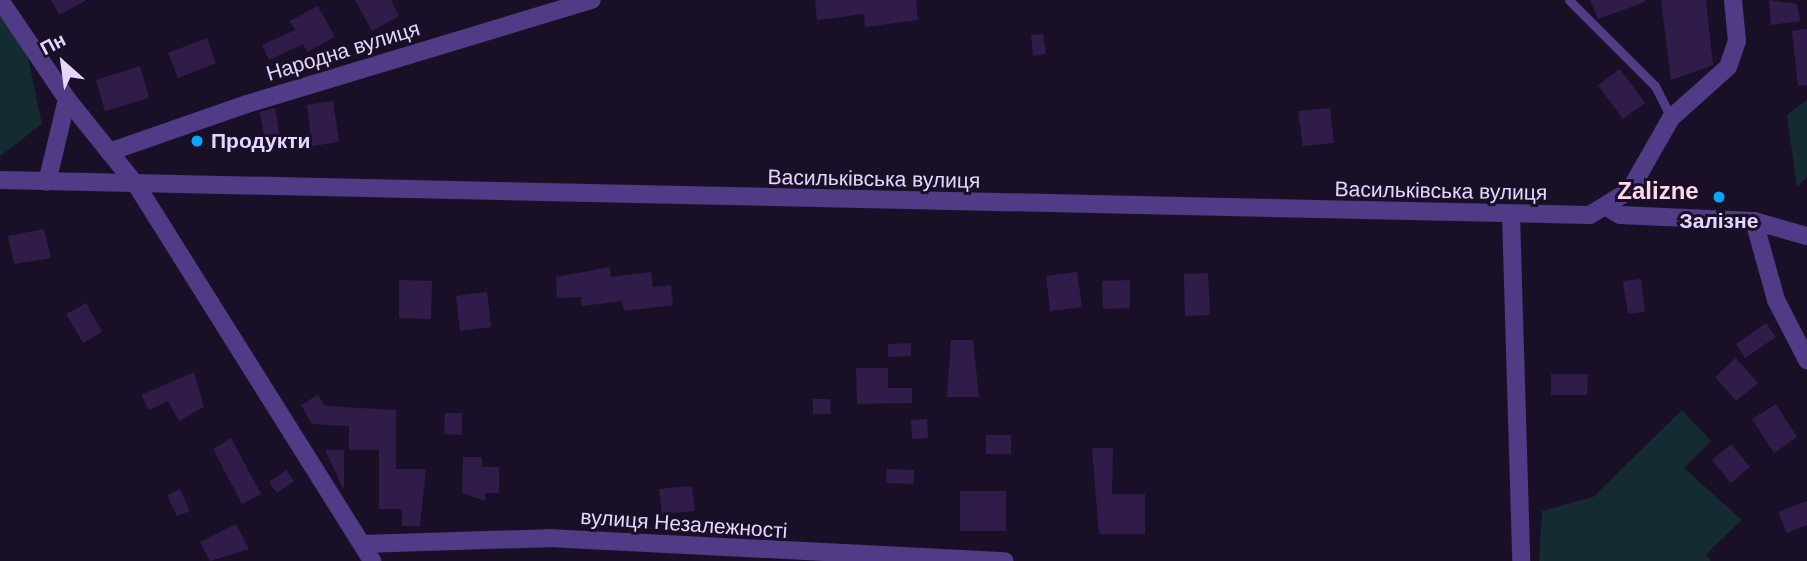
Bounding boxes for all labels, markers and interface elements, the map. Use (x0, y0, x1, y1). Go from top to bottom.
street label: Народна вулиця (263, 16, 423, 86)
north arrow (28, 28, 98, 98)
text: Пн (37, 29, 69, 59)
place label: Продукти (211, 128, 310, 154)
marker: Продукти (189, 133, 205, 149)
street label: Васильківська вулиця (767, 165, 981, 193)
street label: Васильківська вулиця (1334, 177, 1548, 205)
district label: Zalizne (1617, 177, 1699, 205)
marker: Залізне (1711, 189, 1727, 205)
place label: Залізне (1680, 208, 1758, 234)
street label: вулиця Незалежності (580, 504, 788, 544)

